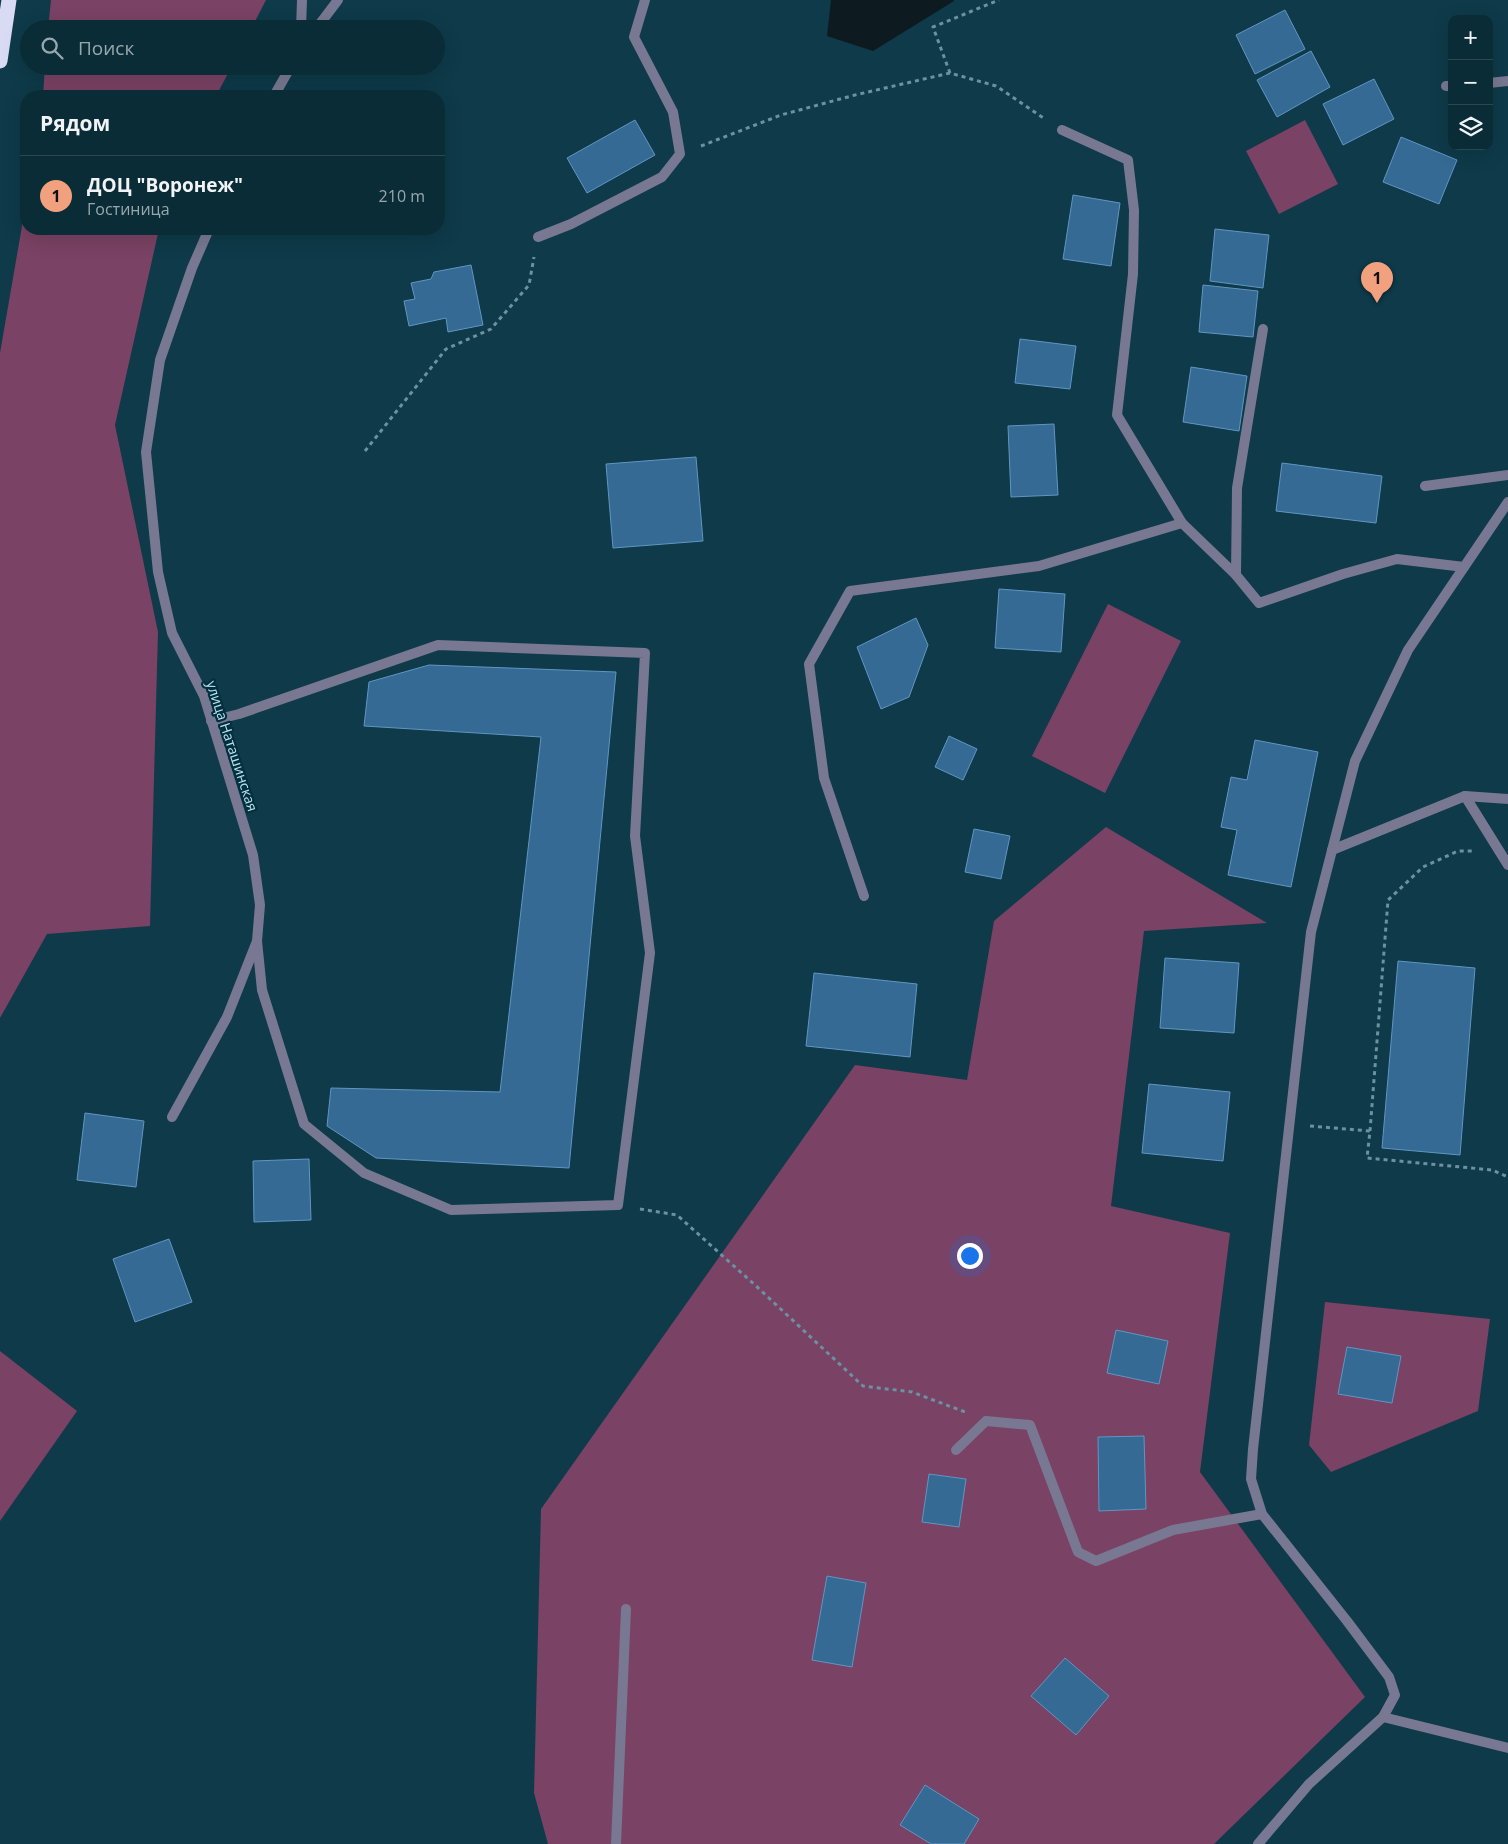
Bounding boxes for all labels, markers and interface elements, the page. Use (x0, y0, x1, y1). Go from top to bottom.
map controls (1448, 15, 1493, 150)
button: + (1448, 15, 1493, 60)
search box (20, 20, 445, 75)
icon: search (38, 34, 66, 62)
text: Поиск (78, 35, 134, 61)
button: − (1448, 60, 1493, 105)
button: layers (1448, 105, 1493, 150)
text: Рядом (40, 109, 110, 137)
text: ДОЦ "Воронеж" (87, 172, 243, 198)
text: 1 (51, 185, 61, 207)
text: 210 m (379, 185, 425, 207)
text: Гостиница (87, 198, 170, 220)
pin: 1 (1361, 262, 1393, 303)
street label: улица Наташинская (202, 678, 263, 814)
your location (957, 1243, 983, 1269)

